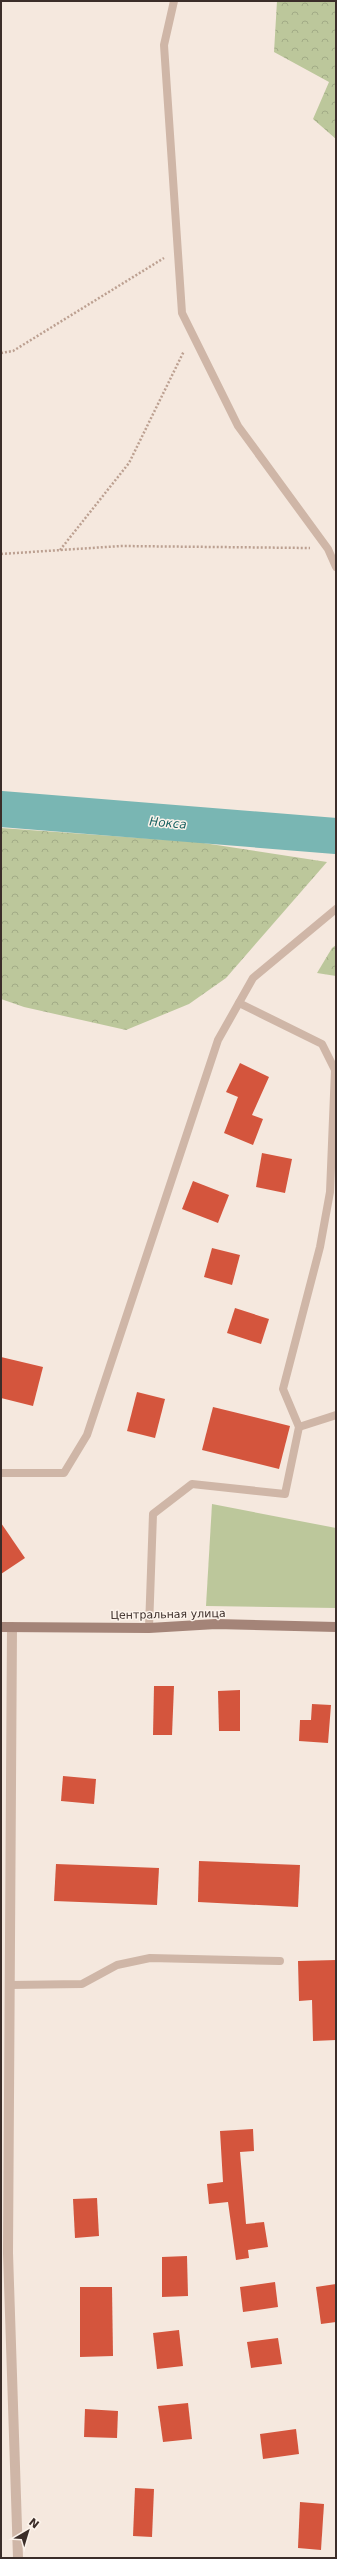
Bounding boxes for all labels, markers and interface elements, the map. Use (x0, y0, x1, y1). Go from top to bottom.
water label: Нокса (149, 814, 187, 832)
street label: Центральная улица (110, 1607, 226, 1622)
north arrow (8, 2511, 48, 2551)
text: N (26, 2516, 41, 2531)

